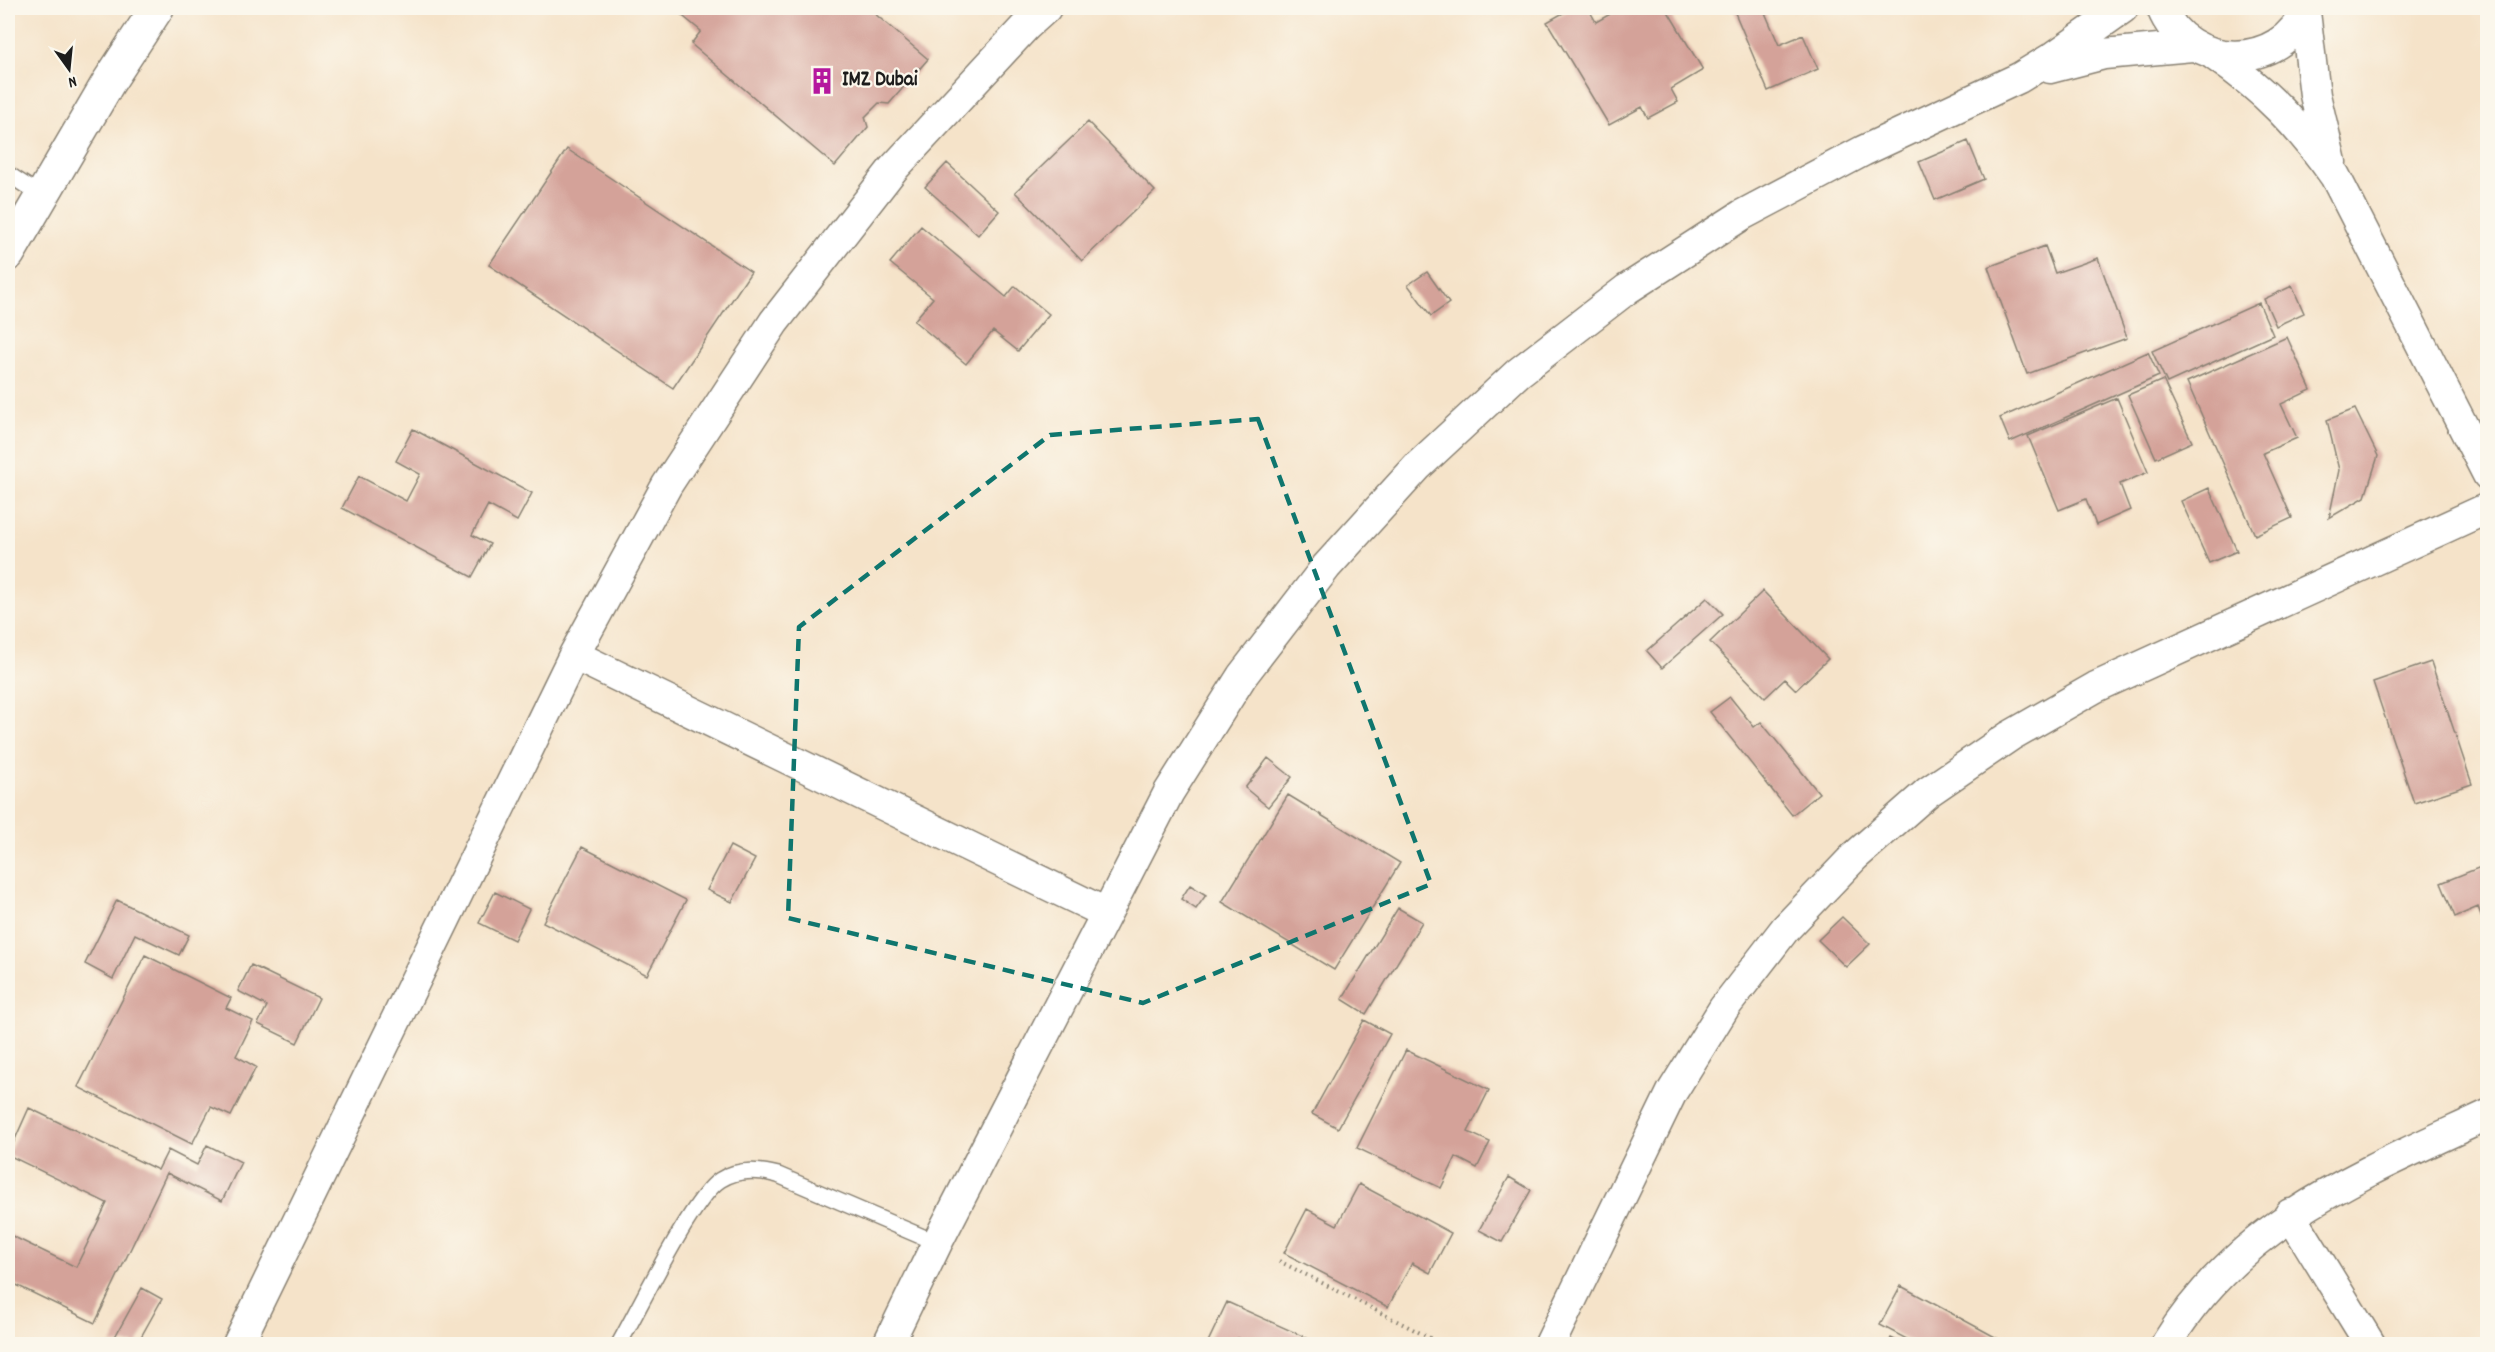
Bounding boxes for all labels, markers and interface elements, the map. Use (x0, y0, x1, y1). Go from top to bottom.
north arrow (39, 39, 99, 99)
building icon: IMZ Dubai (807, 66, 837, 96)
place label: IMZ Dubai (842, 66, 918, 96)
text: N (65, 69, 79, 93)

